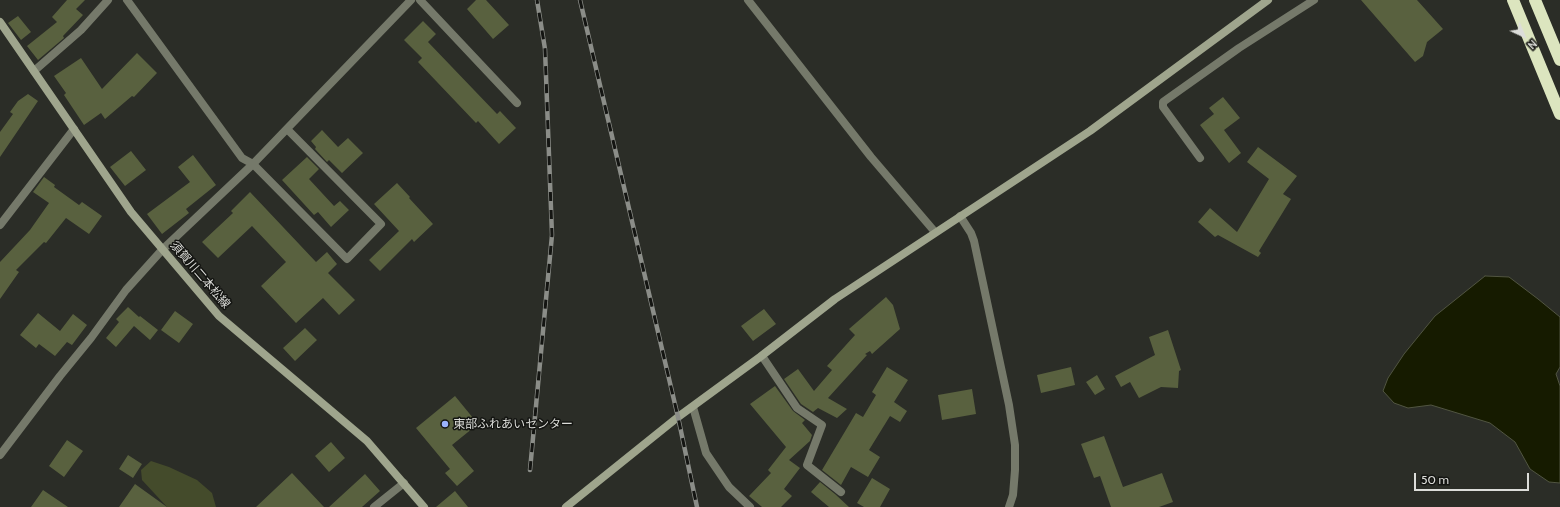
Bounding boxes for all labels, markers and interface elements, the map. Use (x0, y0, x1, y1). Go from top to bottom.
north arrow (1504, 16, 1544, 56)
text: N (1525, 37, 1540, 52)
street label: 須賀川二本松線 (167, 239, 233, 311)
place label: 東部ふれあいセンター (453, 417, 573, 431)
marker: 東部ふれあいセンター (440, 419, 450, 429)
scale bar (1416, 465, 1531, 491)
text: 50 m (1421, 472, 1449, 487)

